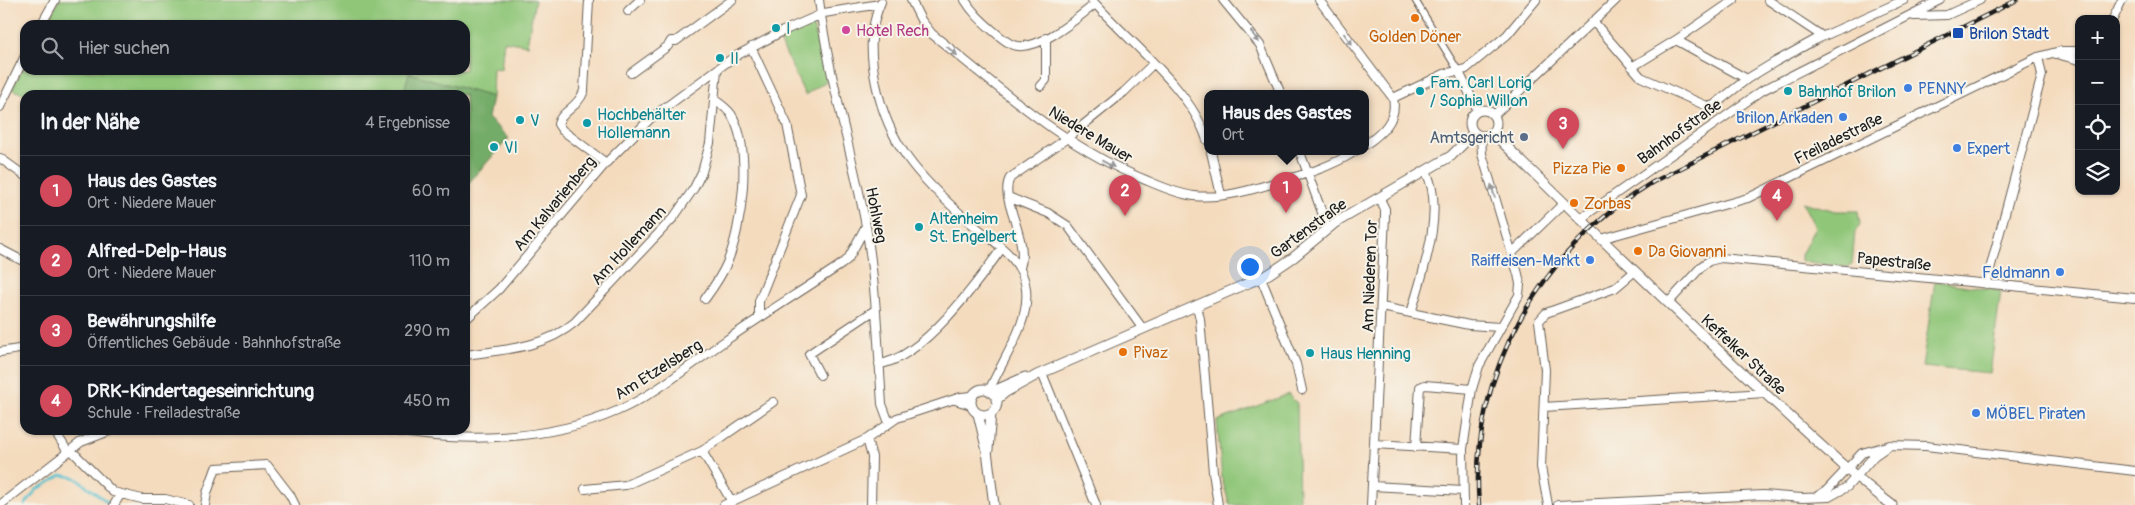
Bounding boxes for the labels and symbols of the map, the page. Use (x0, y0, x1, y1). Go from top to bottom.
marker: Golden Döner (1409, 12, 1421, 24)
place label: I (786, 19, 791, 39)
place label: Hotel Rech (856, 21, 929, 41)
marker: I (770, 22, 782, 34)
marker: Hotel Rech (840, 24, 852, 36)
place label: Brilon Stadt (1969, 24, 2049, 44)
marker: Brilon Stadt (1951, 26, 1965, 40)
place label: Golden Döner (1369, 27, 1462, 47)
one-way arrow (1249, 30, 1260, 43)
one-way arrow (1343, 32, 1353, 46)
one-way arrow (945, 45, 958, 56)
place label: II (730, 49, 739, 69)
marker: II (714, 52, 726, 64)
place label: Fam. Carl Lorig / Sophia Willon (1430, 73, 1532, 111)
place label: PENNY (1918, 79, 1966, 99)
place label: Bahnhof Brilon (1798, 82, 1896, 102)
marker: PENNY (1902, 82, 1914, 94)
marker: Fam. Carl Lorig / Sophia Willon (1414, 85, 1426, 97)
marker: Bahnhof Brilon (1782, 85, 1794, 97)
street label: Bahnhofstraße (1634, 95, 1726, 169)
street label: Niedere Mauer (1045, 102, 1136, 168)
place label: Hochbehälter Hollemann (597, 105, 686, 143)
pin: 3 (1547, 108, 1579, 149)
place label: Brilon Arkaden (1736, 108, 1833, 128)
street label: Freiladestraße (1791, 109, 1886, 169)
place label: V (530, 111, 540, 131)
marker: Brilon Arkaden (1837, 111, 1849, 123)
marker: V (514, 114, 526, 126)
marker: Hochbehälter Hollemann (581, 117, 593, 129)
place label: Amtsgericht (1430, 128, 1515, 148)
marker: Amtsgericht (1518, 131, 1530, 143)
place label: VI (504, 138, 518, 158)
place label: Expert (1967, 139, 2011, 159)
marker: VI (488, 141, 500, 153)
marker: Expert (1951, 142, 1963, 154)
street label: Am Kalvarienberg (509, 152, 600, 255)
place label: Pizza Pie (1552, 159, 1611, 179)
one-way arrow (1101, 160, 1116, 168)
marker: Pizza Pie (1615, 162, 1627, 174)
pin: 1 (1270, 172, 1302, 213)
pin: 2 (1109, 175, 1141, 216)
pin: 4 (1761, 180, 1793, 221)
one-way arrow (1489, 183, 1497, 198)
street label: Hohlweg (861, 185, 891, 245)
street label: Gartenstraße (1266, 194, 1351, 263)
place label: Zorbas (1584, 194, 1631, 214)
marker: Zorbas (1568, 197, 1580, 209)
street label: Am Hollemann (587, 202, 671, 289)
place label: Altenheim St. Engelbert (929, 209, 1017, 247)
street label: Am Niederen Tor (1358, 219, 1382, 333)
marker: Altenheim St. Engelbert (913, 221, 925, 233)
place label: Da Giovanni (1648, 242, 1726, 262)
marker: Da Giovanni (1632, 245, 1644, 257)
street label: Papestraße (1856, 248, 1932, 276)
place label: Raiffeisen-Markt (1471, 251, 1581, 271)
your location (1237, 254, 1263, 280)
marker: Raiffeisen-Markt (1584, 254, 1596, 266)
place label: Feldmann (1982, 263, 2050, 283)
marker: Feldmann (2054, 266, 2066, 278)
street label: Keffelker Straße (1697, 310, 1790, 399)
street label: Am Etzelsberg (611, 335, 706, 405)
place label: Pivaz (1133, 343, 1168, 363)
place label: Haus Henning (1320, 344, 1411, 364)
marker: Pivaz (1117, 346, 1129, 358)
marker: Haus Henning (1304, 347, 1316, 359)
place label: MÖBEL Piraten (1986, 404, 2086, 424)
marker: MÖBEL Piraten (1970, 407, 1982, 419)

